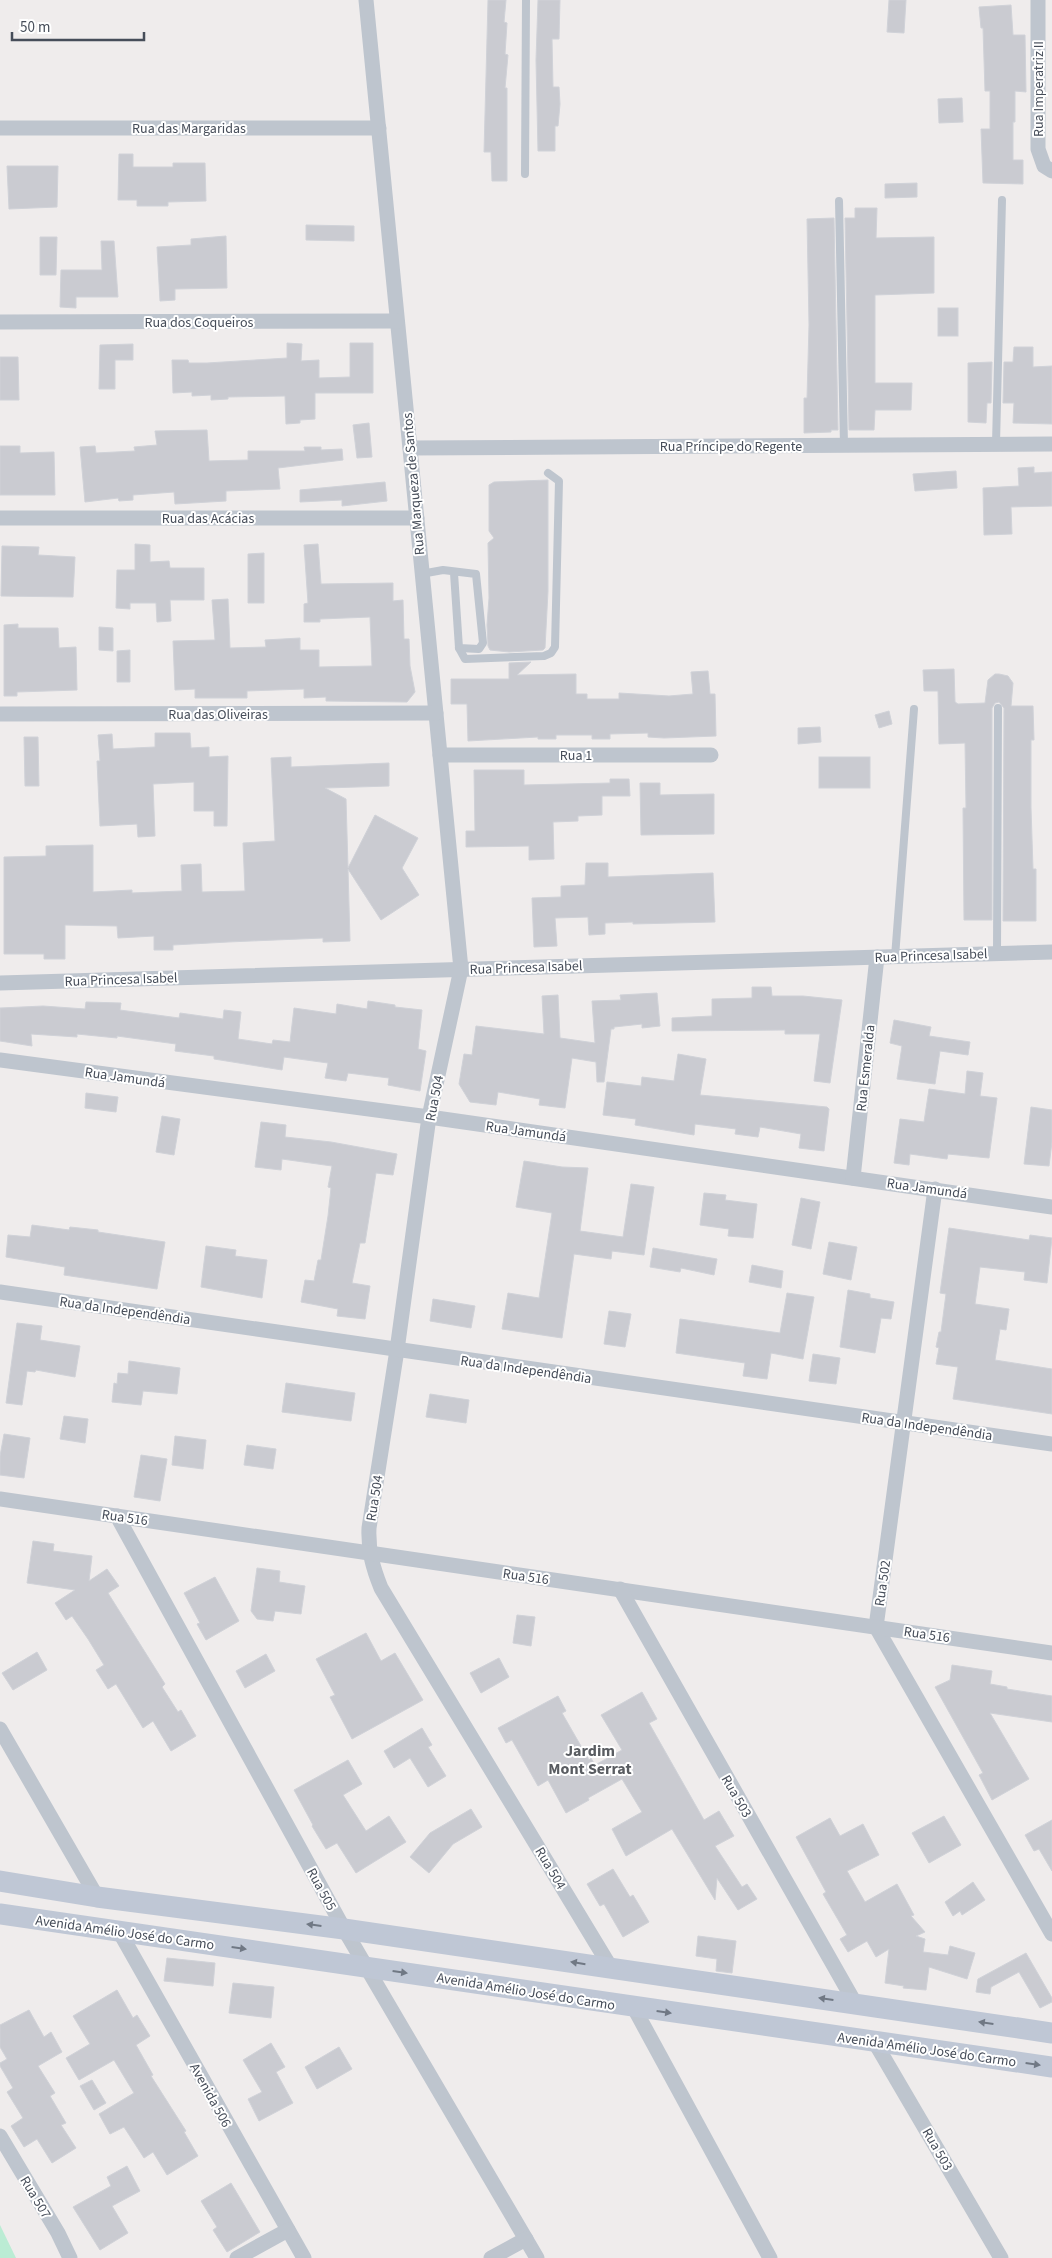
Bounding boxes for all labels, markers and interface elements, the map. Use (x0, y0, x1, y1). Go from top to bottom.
scale bar (12, 10, 145, 42)
text: 50 m (20, 17, 50, 38)
street label: Rua Imperatriz II (1029, 41, 1049, 137)
street label: Rua das Margaridas (132, 119, 246, 139)
street label: Rua dos Coqueiros (145, 313, 254, 333)
street label: Rua Marqueza de Santos (398, 412, 430, 556)
street label: Rua Príncipe do Regente (660, 437, 802, 457)
street label: Rua das Acácias (162, 509, 254, 529)
street label: Rua das Oliveiras (168, 705, 268, 725)
street label: Rua 1 (560, 746, 592, 766)
street label: Rua Princesa Isabel (874, 944, 988, 968)
street label: Rua Princesa Isabel (469, 956, 583, 980)
street label: Rua Princesa Isabel (64, 968, 178, 992)
street label: Rua Esmeralda (851, 1024, 880, 1113)
street label: Rua Jamundá (83, 1062, 166, 1094)
street label: Rua 504 (421, 1074, 449, 1123)
street label: Rua Jamundá (484, 1116, 567, 1148)
street label: Rua Jamundá (885, 1173, 968, 1205)
street label: Rua da Independêndia (58, 1292, 192, 1330)
street label: Rua da Independêndia (459, 1351, 593, 1389)
street label: Rua da Independêndia (860, 1408, 994, 1446)
street label: Rua 504 (361, 1474, 388, 1523)
street label: Rua 516 (101, 1505, 149, 1531)
street label: Rua 502 (870, 1559, 896, 1607)
street label: Rua 516 (502, 1564, 550, 1590)
street label: Rua 516 (903, 1622, 951, 1648)
district label: Jardim Mont Serrat (548, 1740, 632, 1780)
street label: Rua 503 (716, 1771, 756, 1822)
street label: Rua 504 (530, 1844, 571, 1894)
street label: Rua 505 (301, 1864, 341, 1915)
street label: Avenida Amélio José do Carmo (34, 1911, 216, 1955)
one-way arrow (305, 1921, 321, 1929)
one-way arrow (231, 1945, 247, 1953)
one-way arrow (570, 1959, 586, 1967)
one-way arrow (392, 1968, 408, 1976)
street label: Avenida Amélio José do Carmo (435, 1968, 616, 2016)
one-way arrow (817, 1995, 833, 2003)
one-way arrow (656, 2008, 672, 2016)
one-way arrow (978, 2019, 994, 2027)
street label: Avenida Amélio José do Carmo (836, 2028, 1018, 2072)
street label: Avenida 506 (184, 2060, 236, 2131)
one-way arrow (1025, 2060, 1041, 2068)
street label: Rua 503 (917, 2124, 957, 2175)
street label: Rua 507 (15, 2173, 56, 2223)

